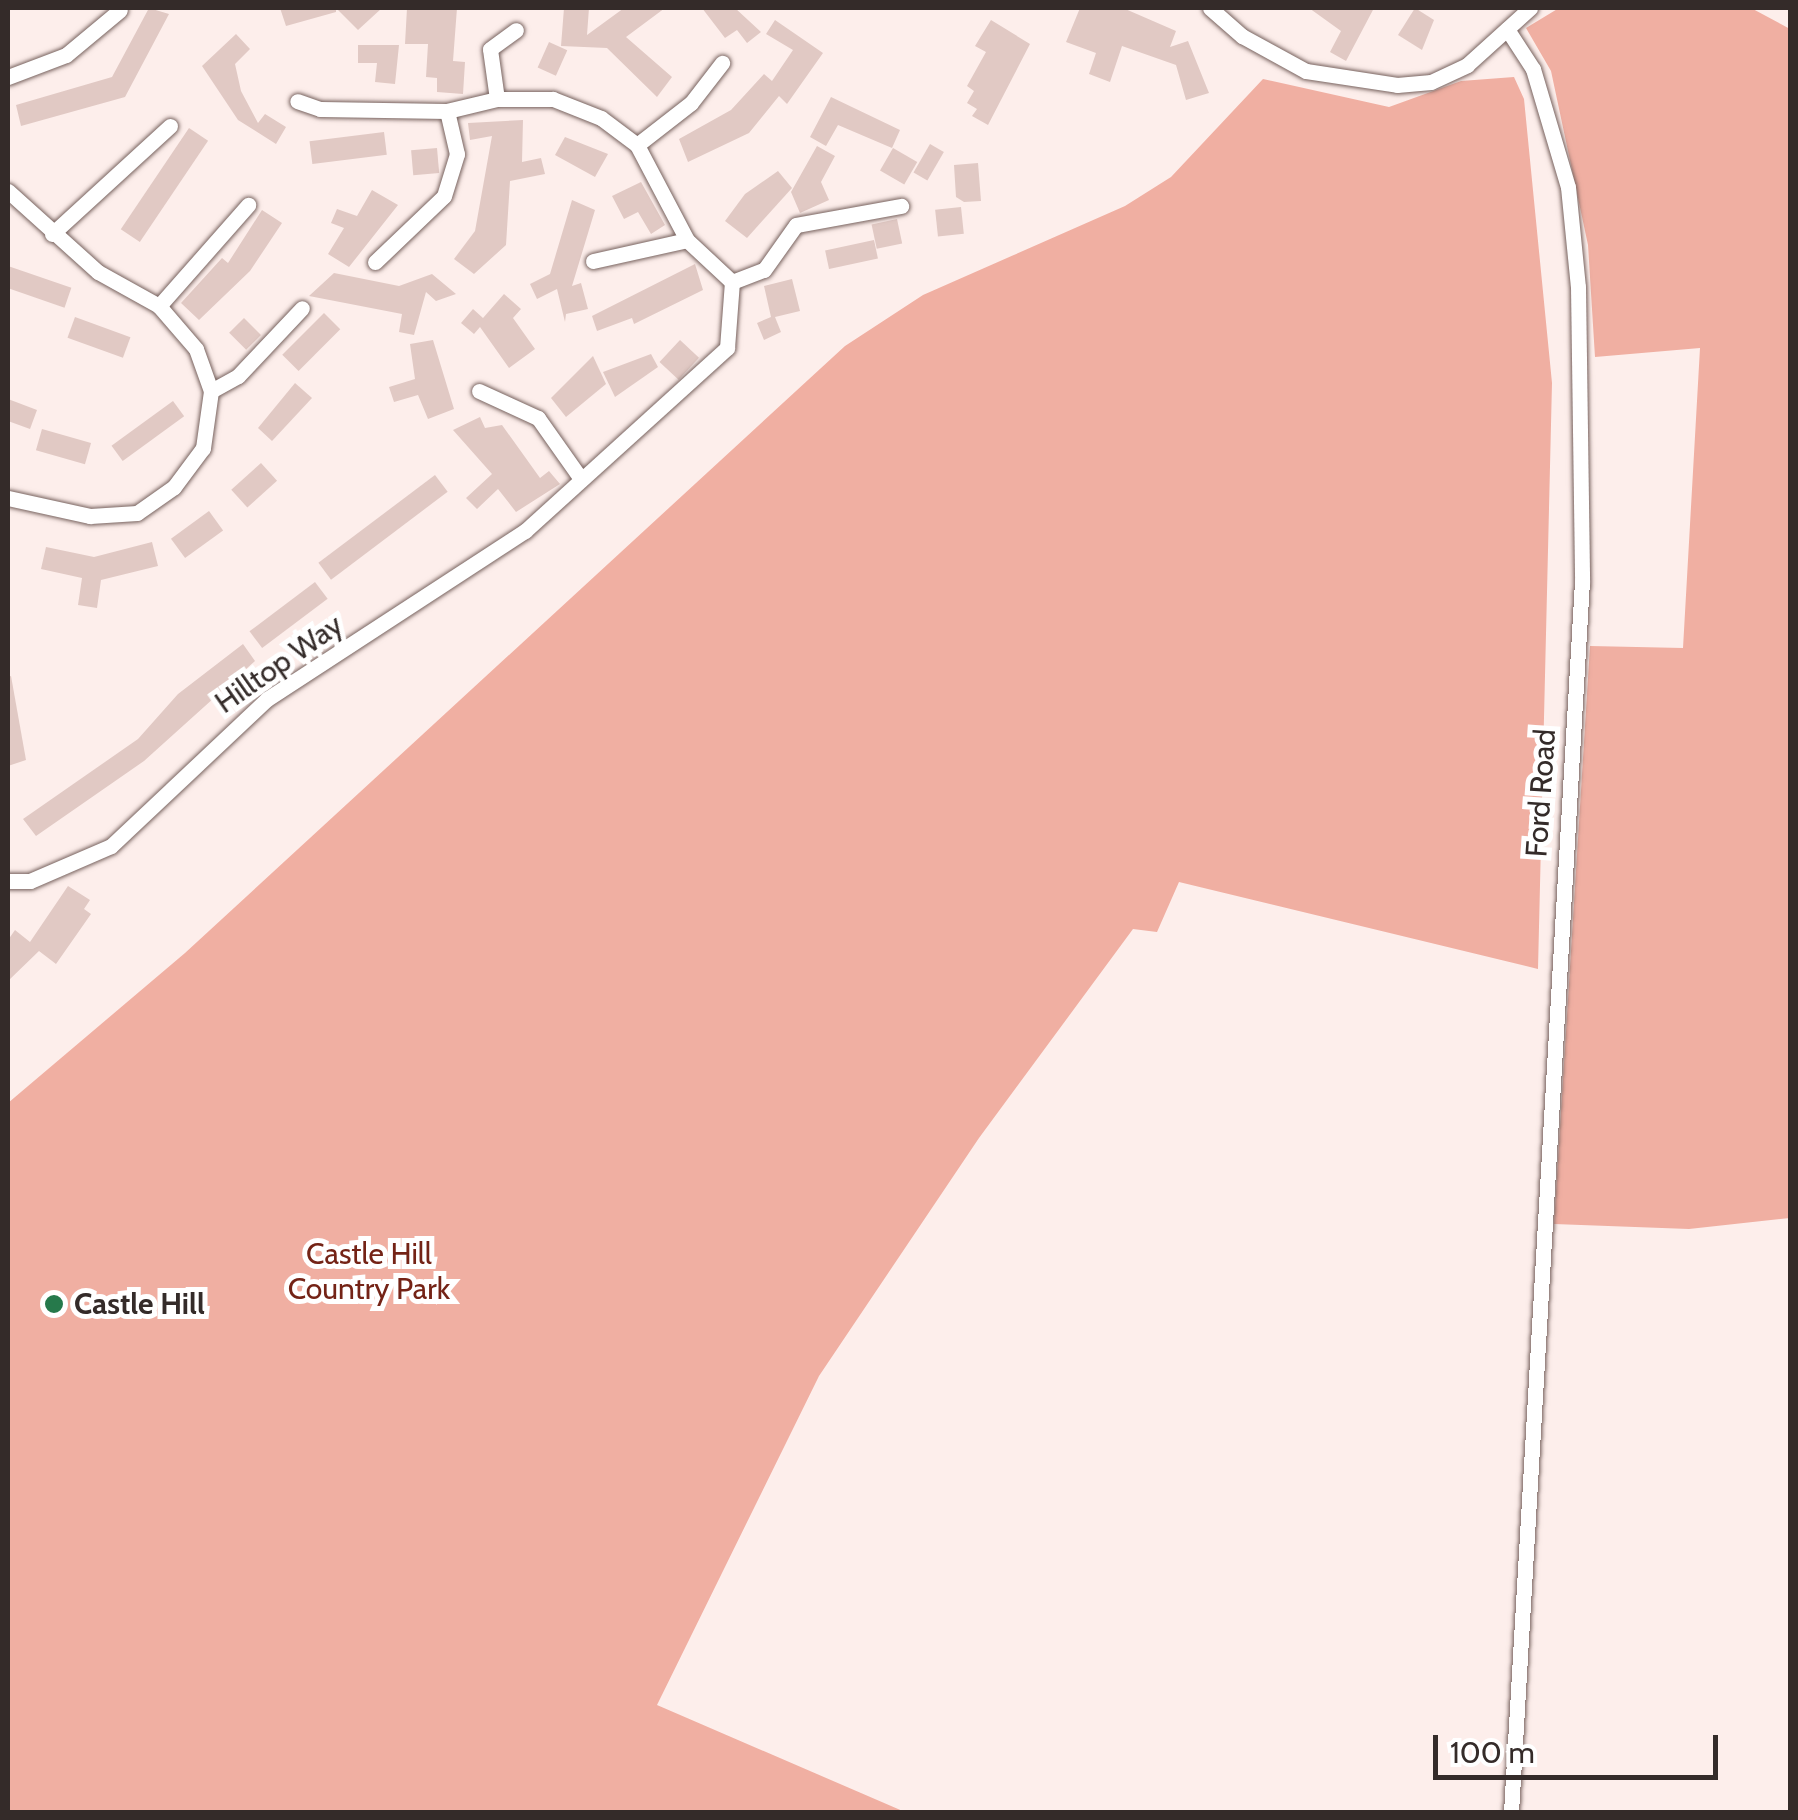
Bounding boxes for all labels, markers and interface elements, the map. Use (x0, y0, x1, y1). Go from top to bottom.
street label: Hilltop Way (208, 607, 350, 721)
street label: Ford Road (1519, 728, 1563, 858)
park label: Castle Hill Country Park (288, 1236, 450, 1306)
place label: Castle Hill (74, 1286, 205, 1322)
marker: Castle Hill (43, 1293, 65, 1315)
scale bar (1438, 1715, 1723, 1777)
text: 100 m (1450, 1734, 1535, 1771)

